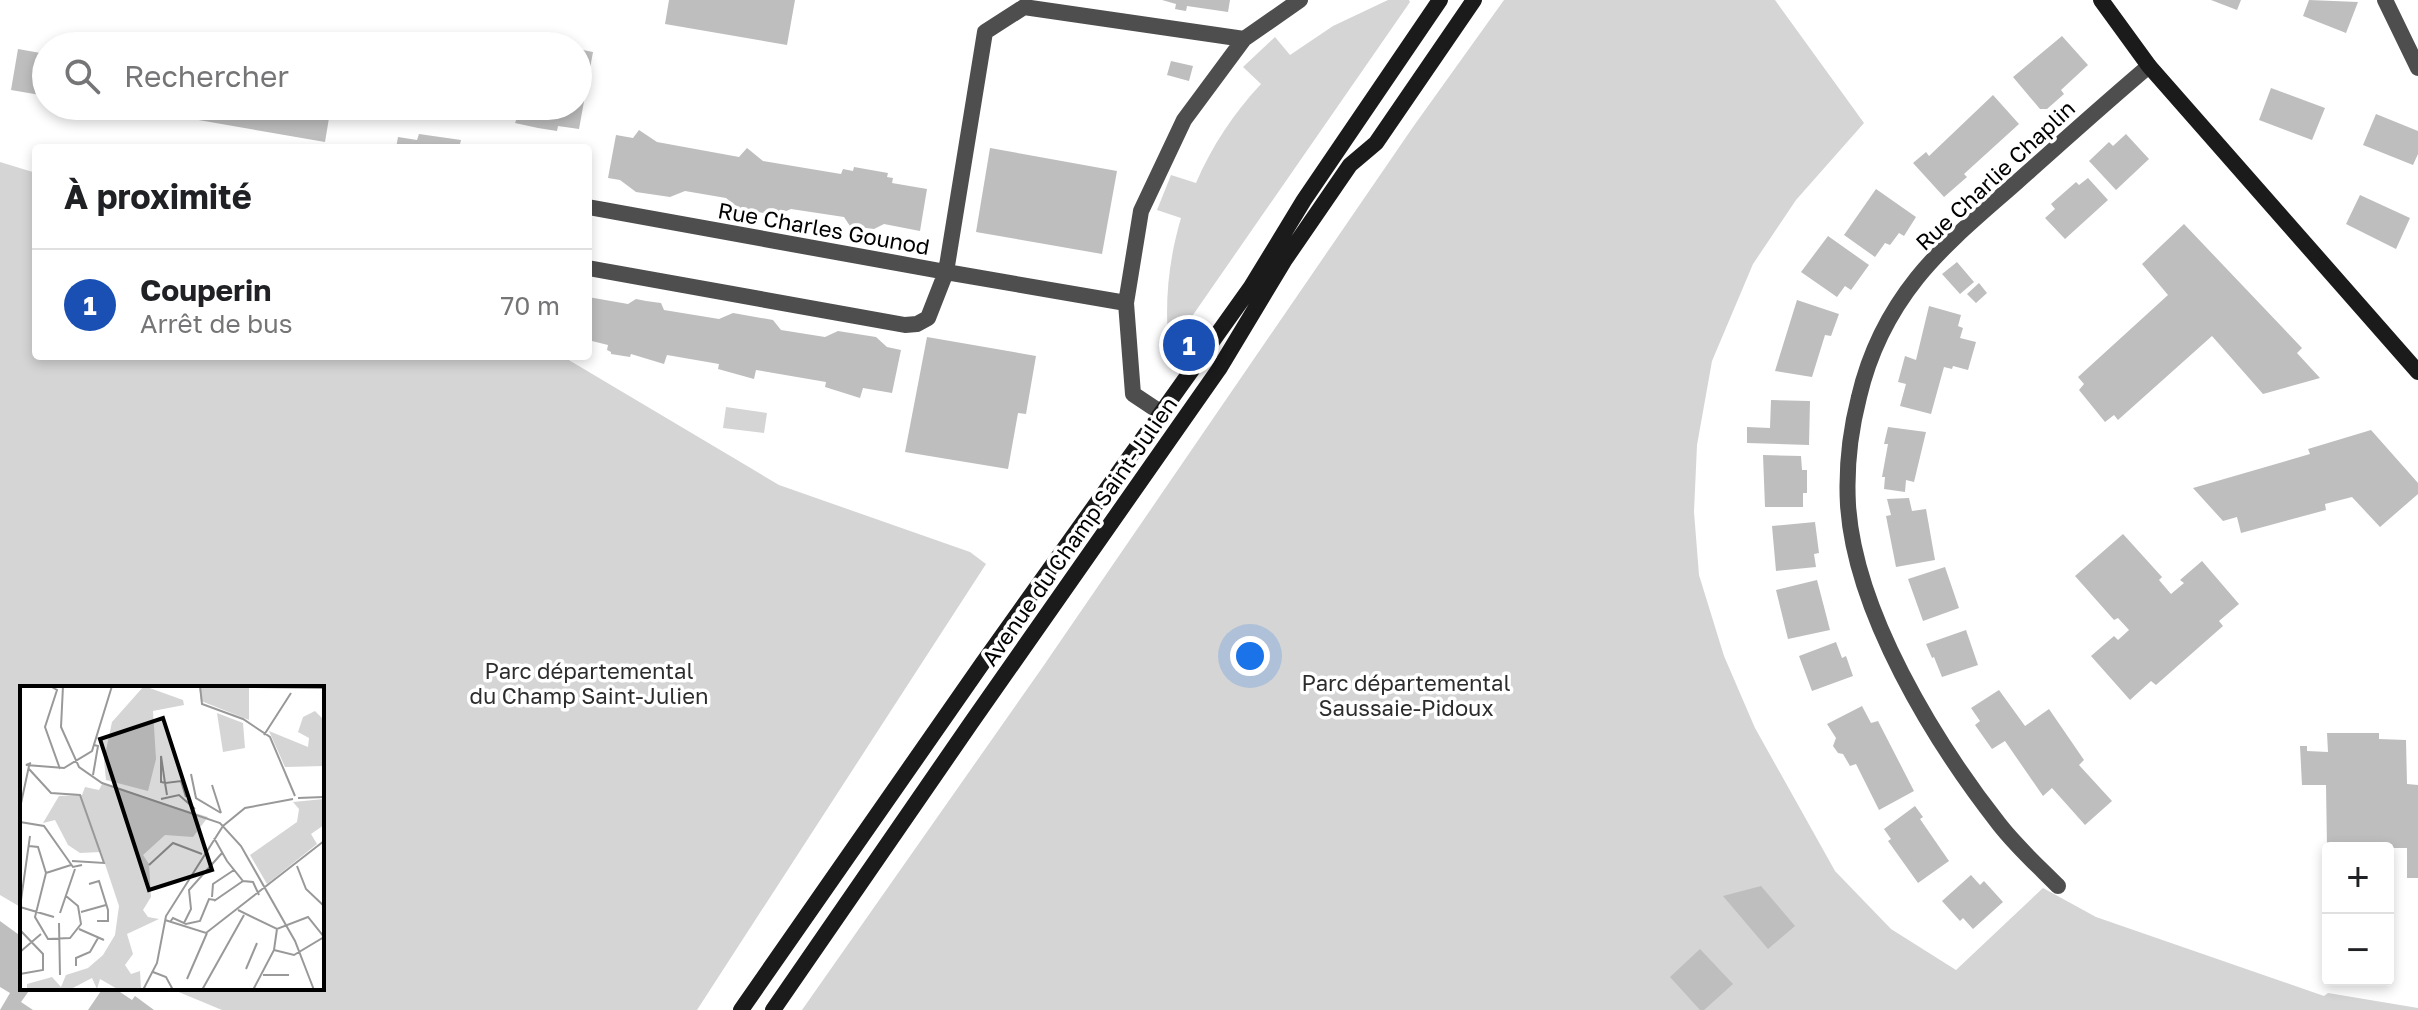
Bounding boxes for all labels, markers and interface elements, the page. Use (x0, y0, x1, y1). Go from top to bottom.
search box (32, 32, 592, 120)
icon: search (60, 54, 104, 98)
text: Rechercher (124, 58, 289, 94)
street label: Rue Charlie Chaplin (1910, 94, 2080, 256)
text: À proximité (64, 176, 252, 216)
street label: Rue Charles Gounod (716, 196, 932, 260)
text: Couperin (140, 272, 271, 308)
text: 1 (83, 290, 97, 321)
text: 70 m (501, 290, 560, 321)
text: Arrêt de bus (140, 308, 293, 339)
pin: 1 (1163, 315, 1215, 375)
street label: Avenue du Champ Saint-Julien (976, 391, 1182, 671)
your location (1230, 636, 1270, 676)
park label: Parc départemental du Champ Saint-Julien (470, 657, 708, 709)
park label: Parc départemental Saussaie-Pidoux (1301, 669, 1511, 721)
inset map (20, 686, 324, 990)
map controls (2322, 842, 2394, 986)
button: + (2322, 842, 2394, 914)
button: − (2322, 914, 2394, 986)

